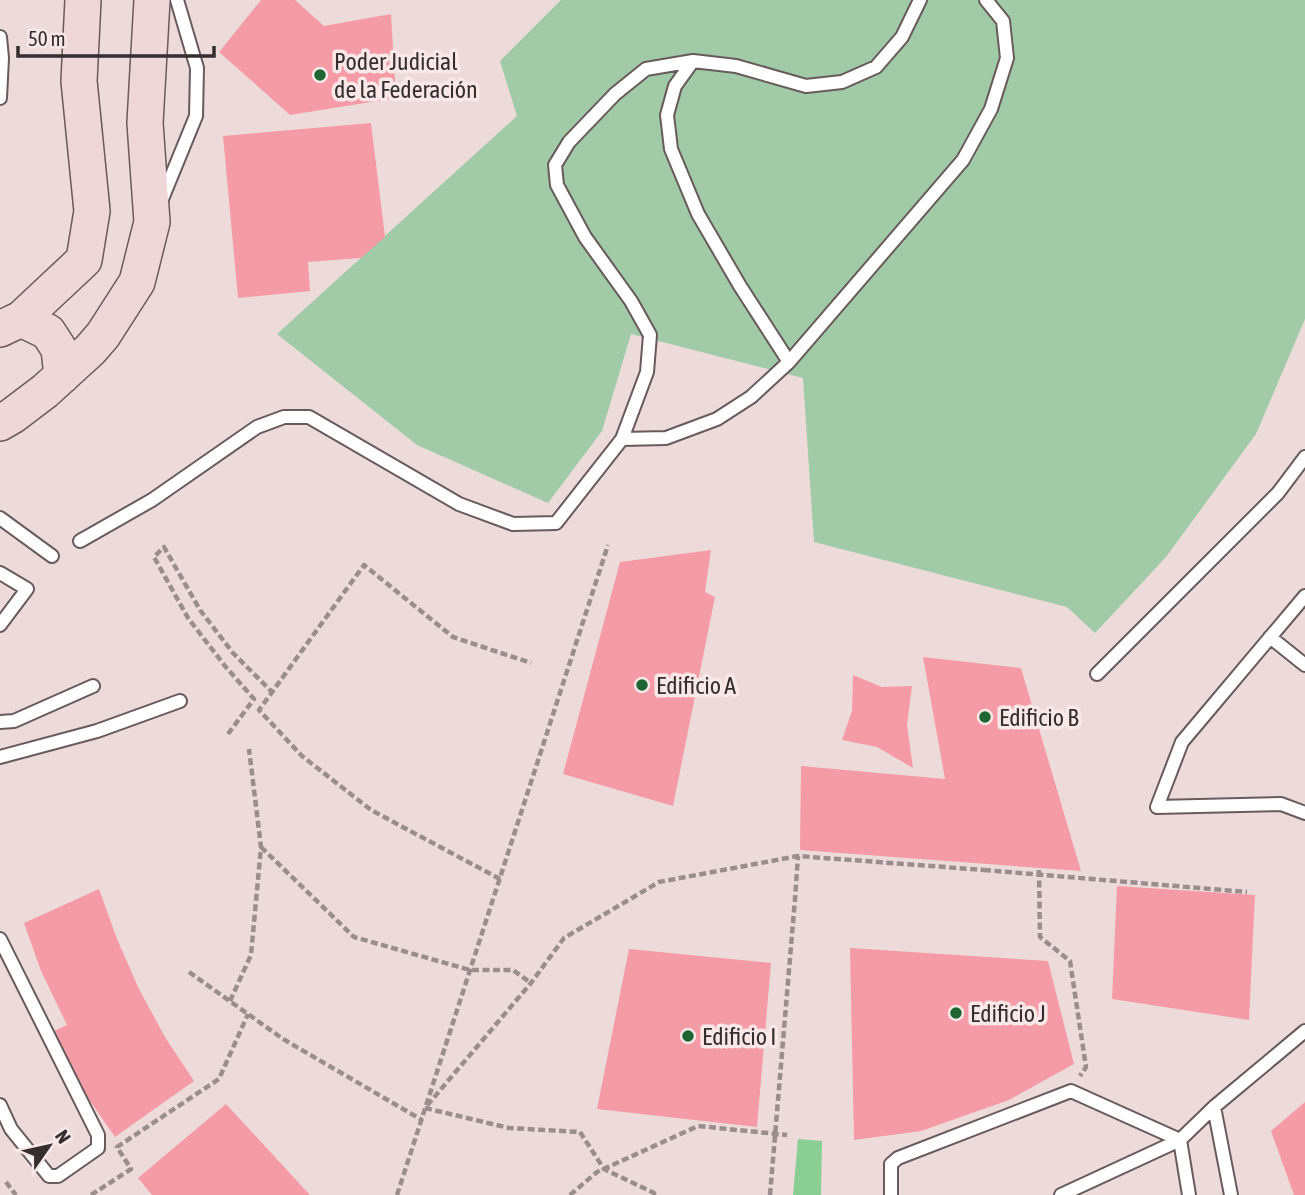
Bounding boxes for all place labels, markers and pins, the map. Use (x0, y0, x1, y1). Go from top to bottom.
place label: Poder Judicial de la Federación (334, 48, 478, 103)
marker: Poder Judicial de la Federación (312, 67, 328, 83)
place label: Edificio A (656, 672, 736, 699)
marker: Edificio A (634, 677, 650, 693)
place label: Edificio B (999, 704, 1079, 731)
marker: Edificio B (977, 709, 993, 725)
place label: Edificio J (970, 1000, 1046, 1027)
marker: Edificio J (948, 1005, 964, 1021)
place label: Edificio I (702, 1023, 776, 1050)
marker: Edificio I (680, 1028, 696, 1044)

